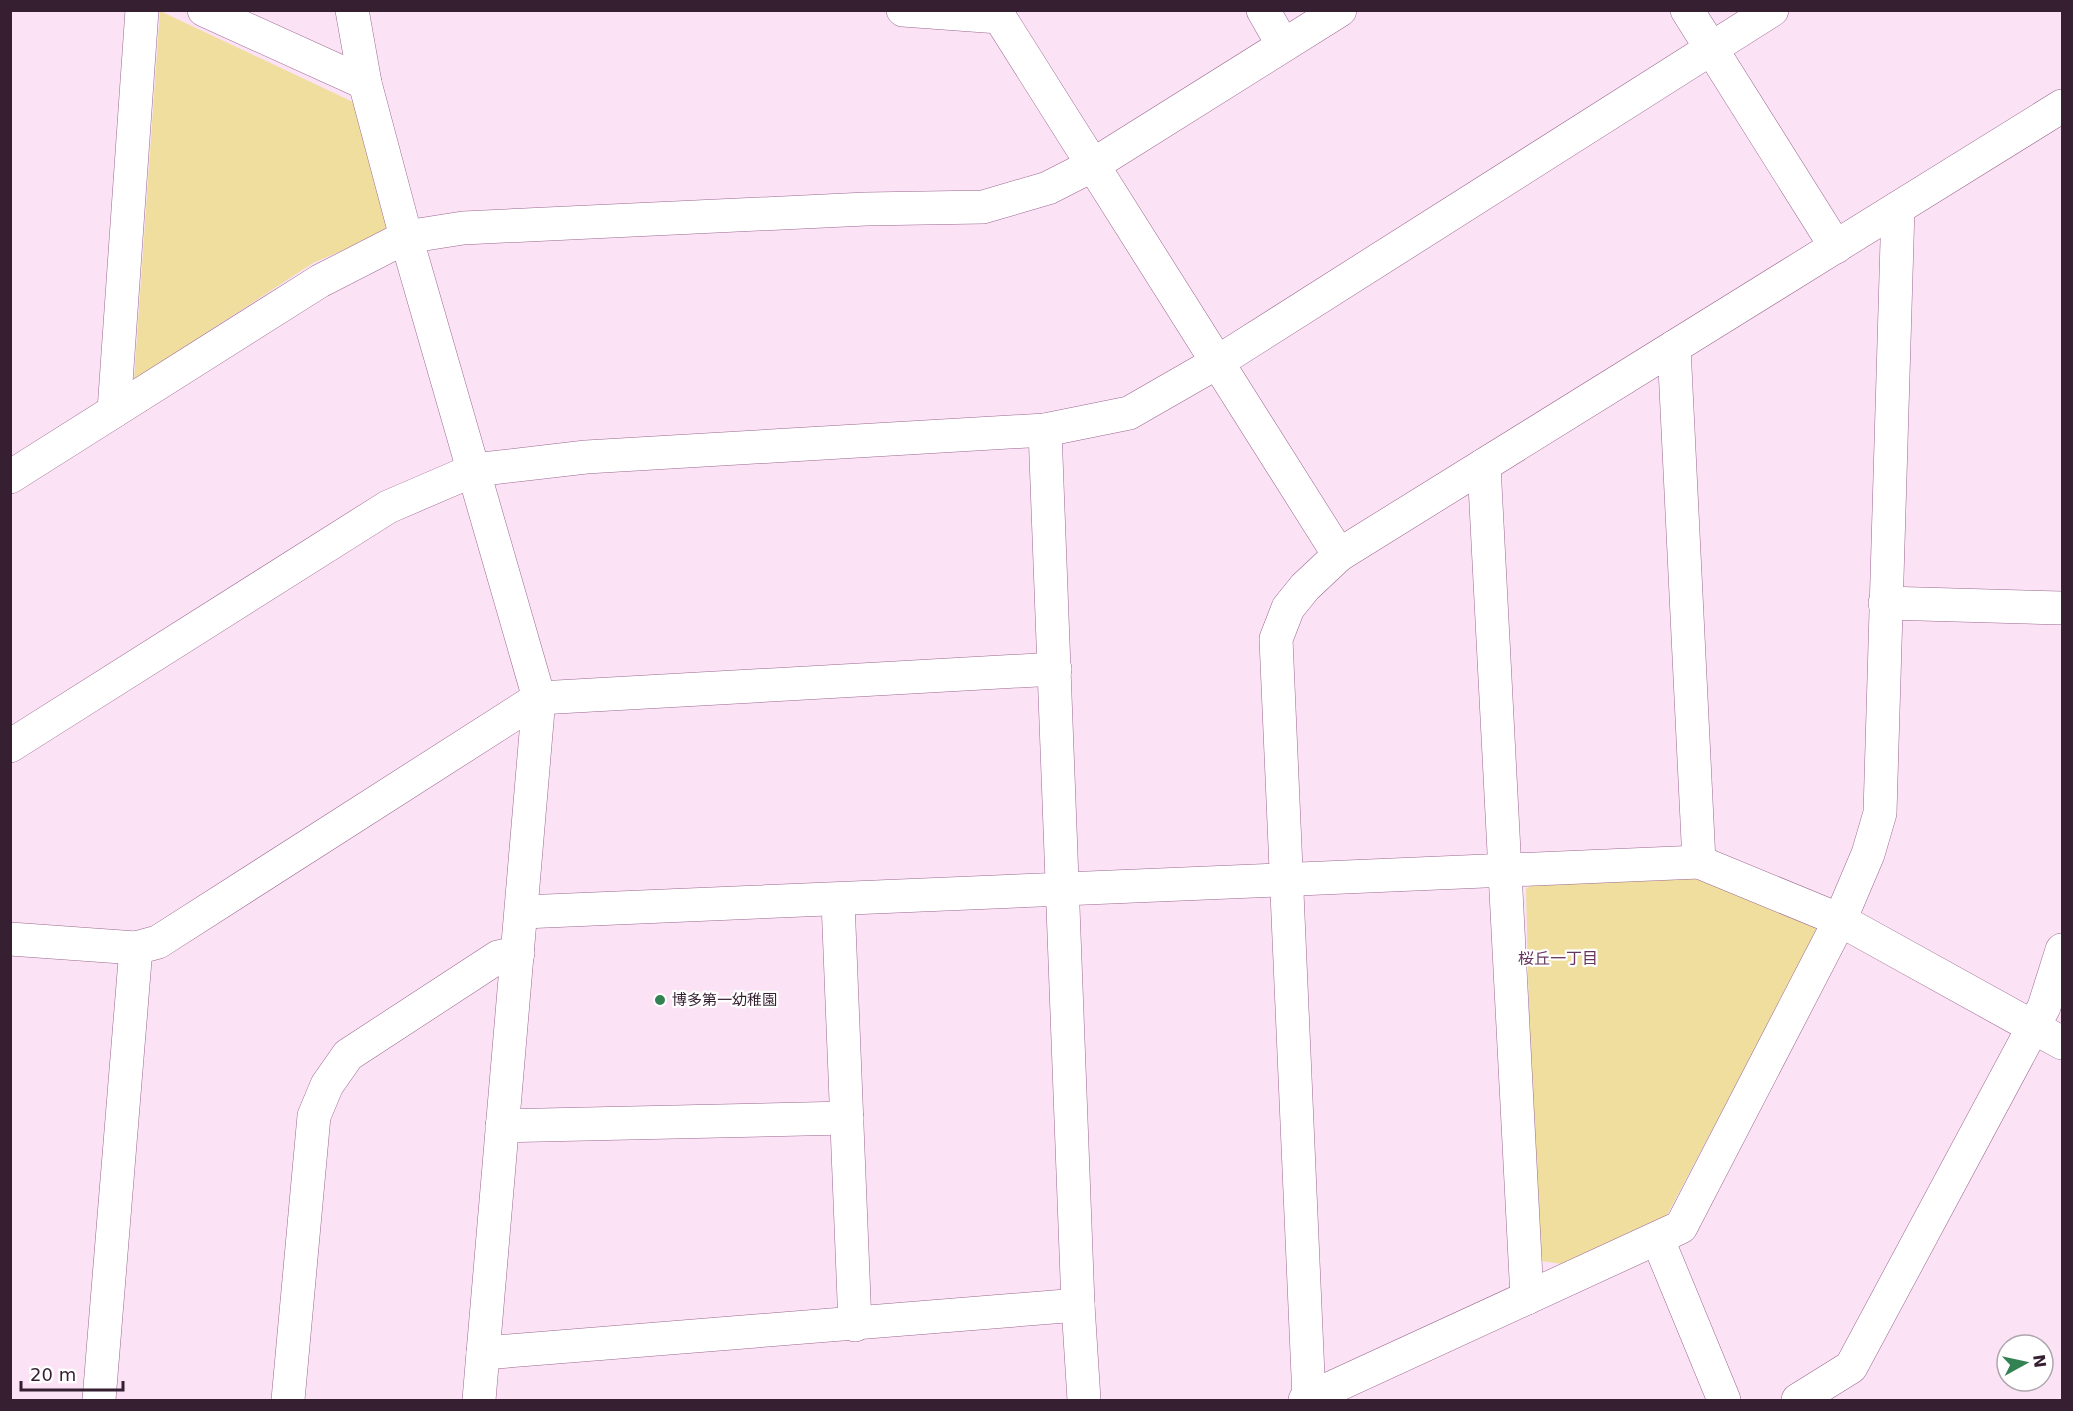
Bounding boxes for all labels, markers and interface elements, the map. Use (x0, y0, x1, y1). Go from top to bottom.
district label: 桜丘一丁目 (1518, 949, 1598, 968)
place label: 博多第一幼稚園 (672, 991, 777, 1009)
marker: 博多第一幼稚園 (653, 993, 667, 1007)
north arrow (1995, 1333, 2055, 1393)
text: N (2029, 1353, 2050, 1369)
scale bar (21, 1354, 123, 1392)
text: 20 m (30, 1364, 76, 1385)

